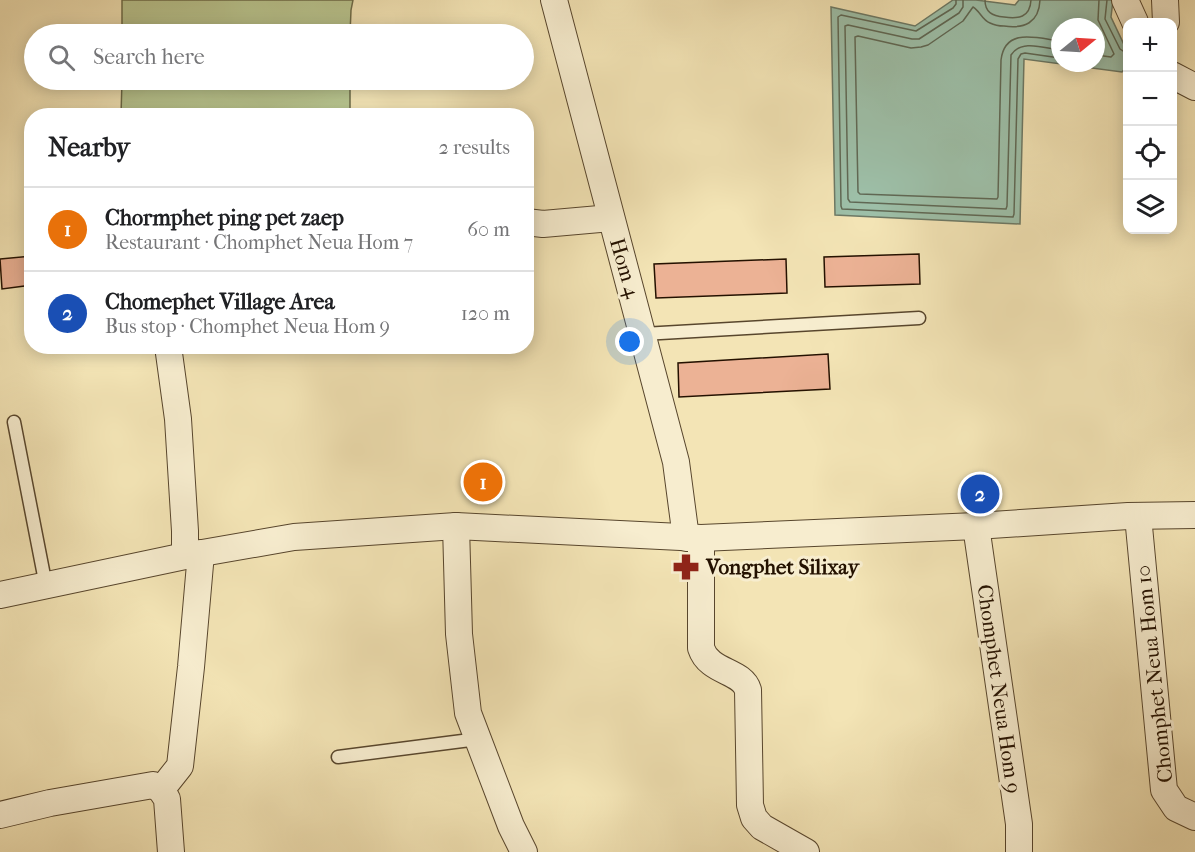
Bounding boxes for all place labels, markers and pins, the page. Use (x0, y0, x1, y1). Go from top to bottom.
pin: 1 (464, 460, 502, 504)
pin: 2 (960, 472, 1000, 516)
pharmacy icon: Vongphet Silixay (671, 552, 701, 582)
place label: Vongphet Silixay (705, 555, 861, 579)

